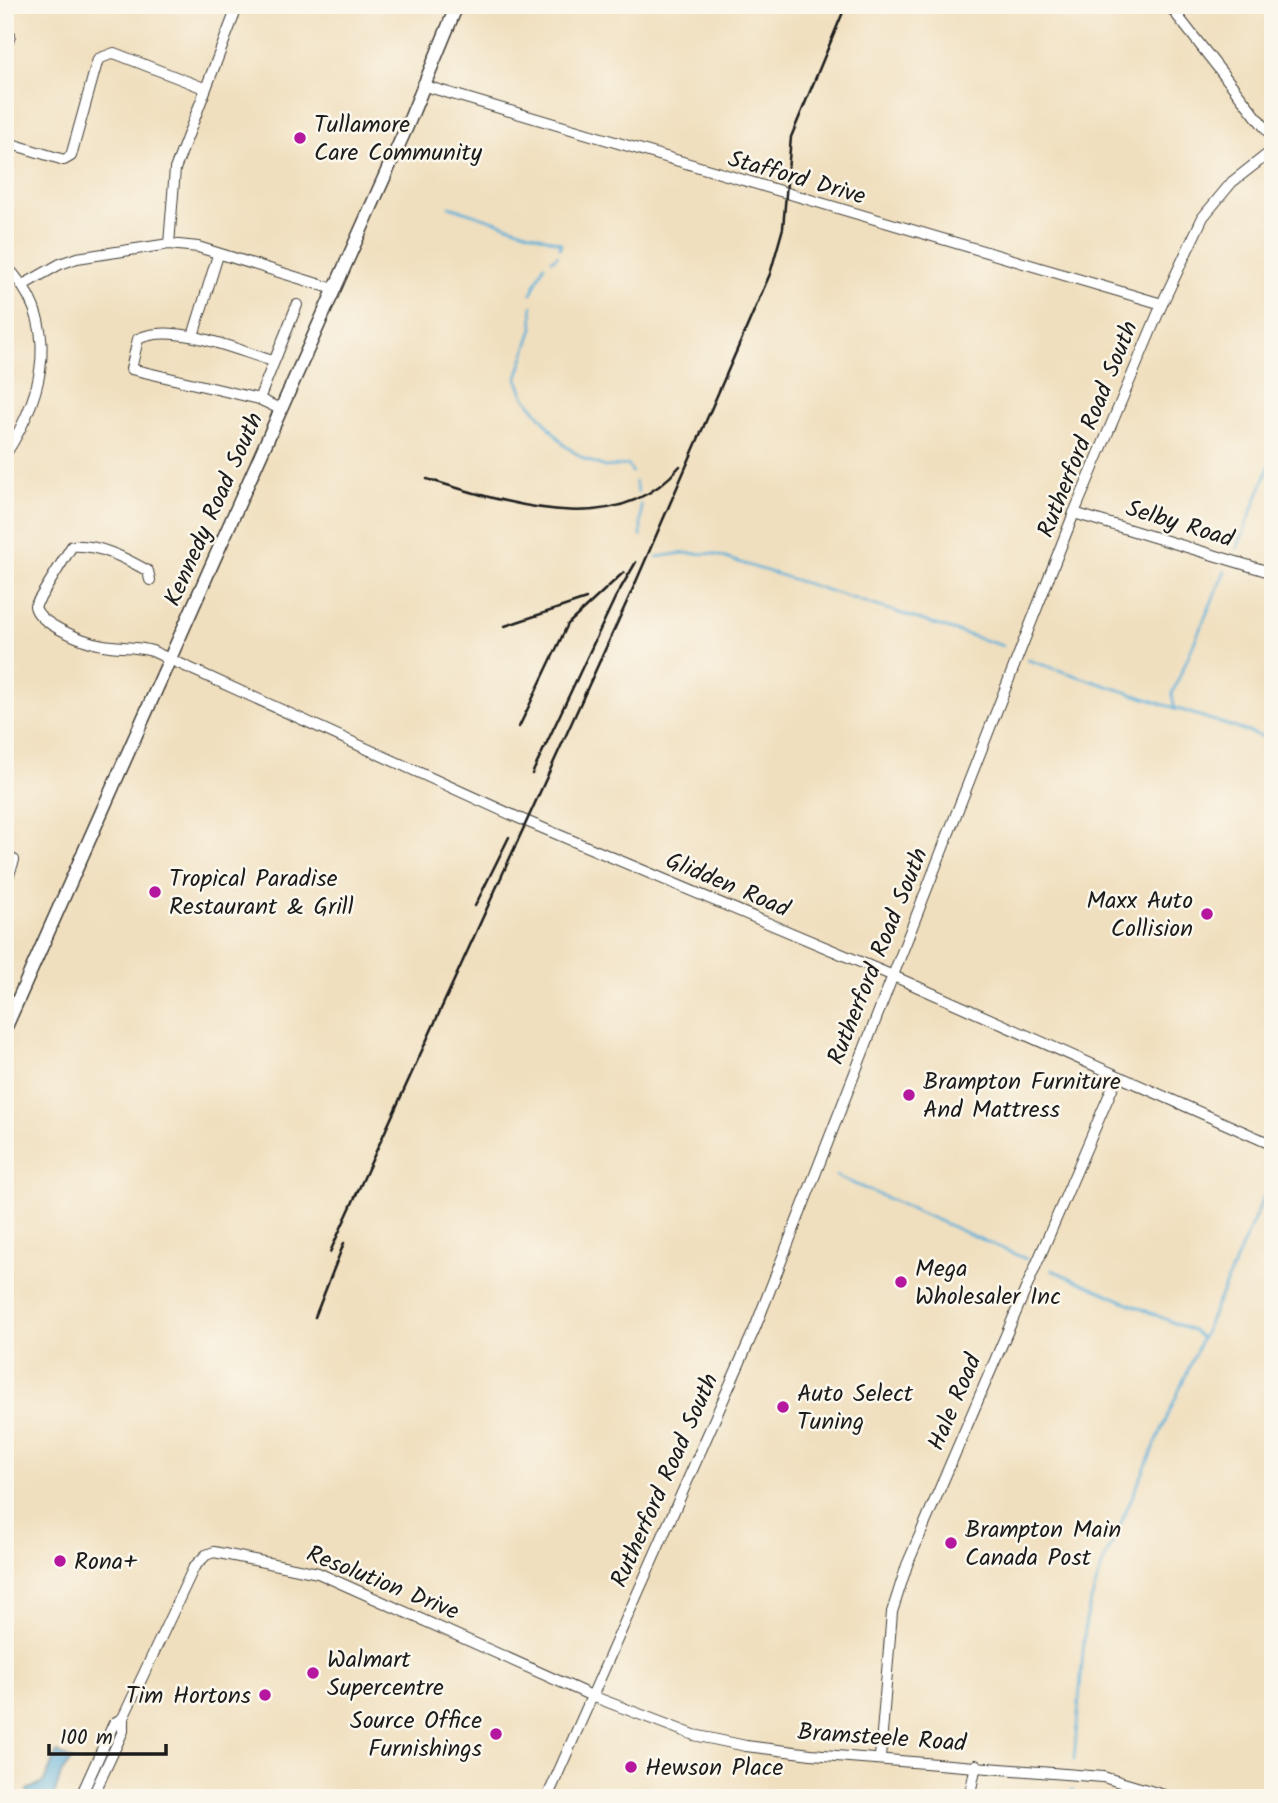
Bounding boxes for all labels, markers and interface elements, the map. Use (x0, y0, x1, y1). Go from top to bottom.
place label: Tullamore Care Community (314, 106, 483, 173)
marker: Tullamore Care Community (292, 130, 308, 146)
street label: Stafford Drive (723, 140, 870, 217)
street label: Rutherford Road South (1027, 315, 1150, 544)
street label: Kennedy Road South (154, 406, 275, 613)
street label: Selby Road (1121, 490, 1239, 560)
street label: Glidden Road (659, 842, 797, 929)
street label: Rutherford Road South (817, 842, 940, 1071)
place label: Tropical Paradise Restaurant & Grill (169, 860, 354, 927)
place label: Maxx Auto Collision (1086, 882, 1193, 949)
marker: Tropical Paradise Restaurant & Grill (147, 884, 163, 900)
marker: Maxx Auto Collision (1199, 906, 1215, 922)
place label: Brampton Furniture And Mattress (923, 1063, 1121, 1130)
marker: Brampton Furniture And Mattress (901, 1087, 917, 1103)
place label: Mega Wholesaler Inc (915, 1250, 1061, 1317)
marker: Mega Wholesaler Inc (893, 1274, 909, 1290)
street label: Hale Road (918, 1347, 994, 1457)
street label: Rutherford Road South (601, 1367, 730, 1594)
place label: Auto Select Tuning (797, 1375, 914, 1442)
marker: Auto Select Tuning (775, 1399, 791, 1415)
place label: Brampton Main Canada Post (965, 1511, 1121, 1578)
street label: Resolution Drive (300, 1535, 465, 1632)
marker: Brampton Main Canada Post (943, 1535, 959, 1551)
place label: Rona+ (74, 1543, 138, 1582)
marker: Rona+ (52, 1553, 68, 1569)
place label: Walmart Supercentre (327, 1641, 444, 1708)
marker: Walmart Supercentre (305, 1665, 321, 1681)
place label: Tim Hortons (126, 1677, 251, 1716)
marker: Tim Hortons (257, 1687, 273, 1703)
place label: Source Office Furnishings (350, 1702, 482, 1769)
scale bar (49, 1712, 166, 1756)
street label: Bramsteele Road (796, 1713, 969, 1764)
text: 100 m (60, 1722, 113, 1755)
marker: Source Office Furnishings (488, 1726, 504, 1742)
place label: Hewson Place (645, 1749, 783, 1788)
marker: Hewson Place (623, 1759, 639, 1775)

